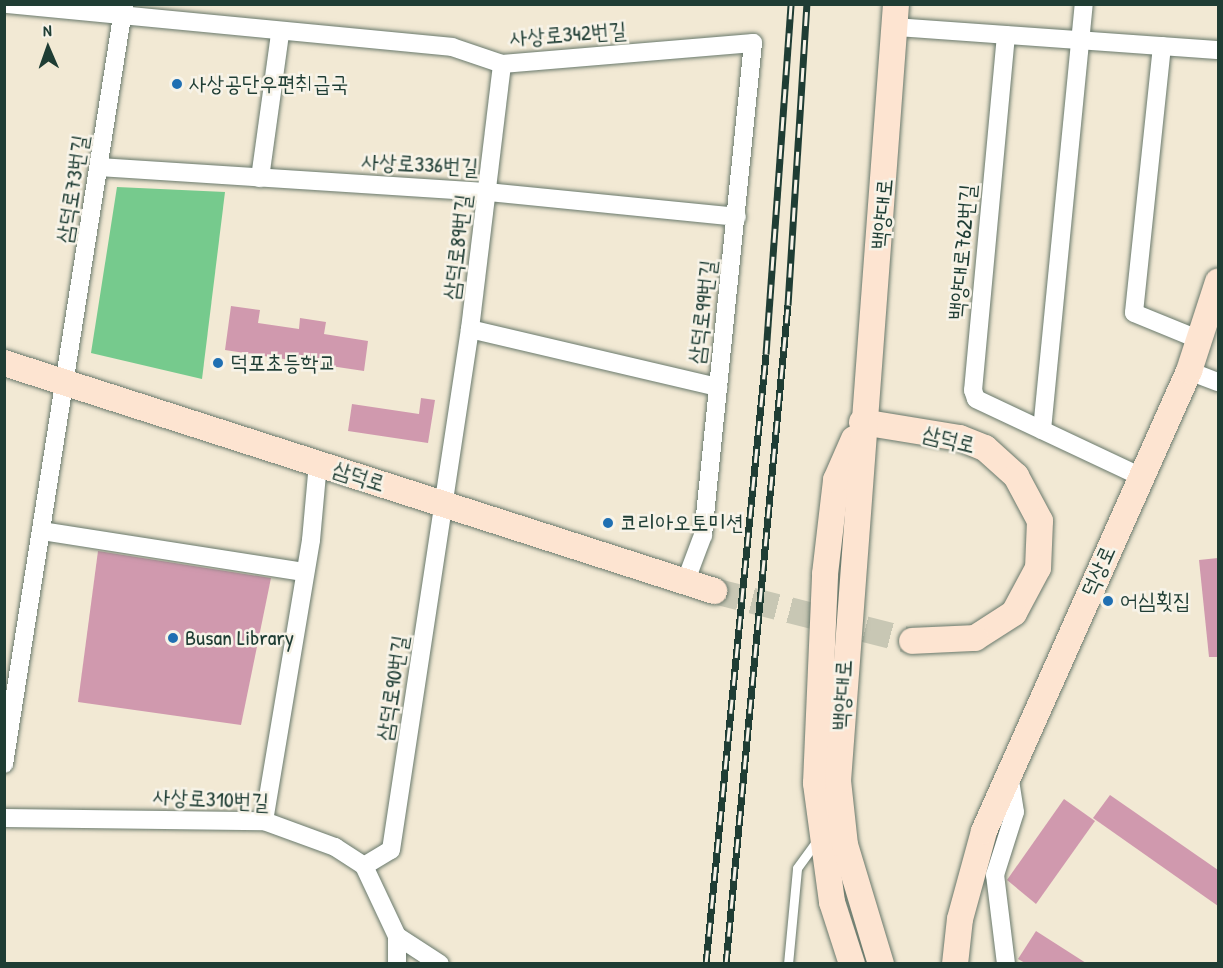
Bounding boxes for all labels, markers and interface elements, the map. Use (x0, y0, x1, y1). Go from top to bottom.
street label: 사상로342번길 (509, 17, 627, 51)
north arrow (18, 18, 78, 78)
text: N (43, 19, 52, 41)
place label: 사상공단우편취급국 (189, 71, 348, 97)
marker: 사상공단우편취급국 (170, 77, 184, 91)
street label: 삼덕로73번길 (50, 133, 94, 245)
street label: 사상로336번길 (361, 148, 479, 180)
street label: 백양대로 (866, 178, 898, 250)
street label: 백양대로762번길 (943, 183, 981, 321)
street label: 삼덕로89번길 (437, 193, 477, 301)
street label: 삼덕로99번길 (683, 258, 721, 366)
place label: 덕포초등학교 (230, 350, 336, 376)
marker: 덕포초등학교 (211, 356, 225, 370)
street label: 삼덕로 (920, 420, 978, 458)
street label: 삼덕로 (330, 455, 388, 497)
place label: 코리아오토미션 (620, 510, 744, 536)
marker: 코리아오토미션 (601, 516, 615, 530)
street label: 덕상로 (1075, 541, 1121, 601)
place label: 어심횟집 (1120, 588, 1191, 614)
marker: 어심횟집 (1101, 594, 1115, 608)
place label: Busan Library (185, 625, 294, 651)
marker: Busan Library (166, 631, 180, 645)
street label: 삼덕로90번길 (371, 633, 413, 743)
street label: 백양대로 (827, 659, 857, 731)
street label: 사상로310번길 (152, 783, 270, 815)

